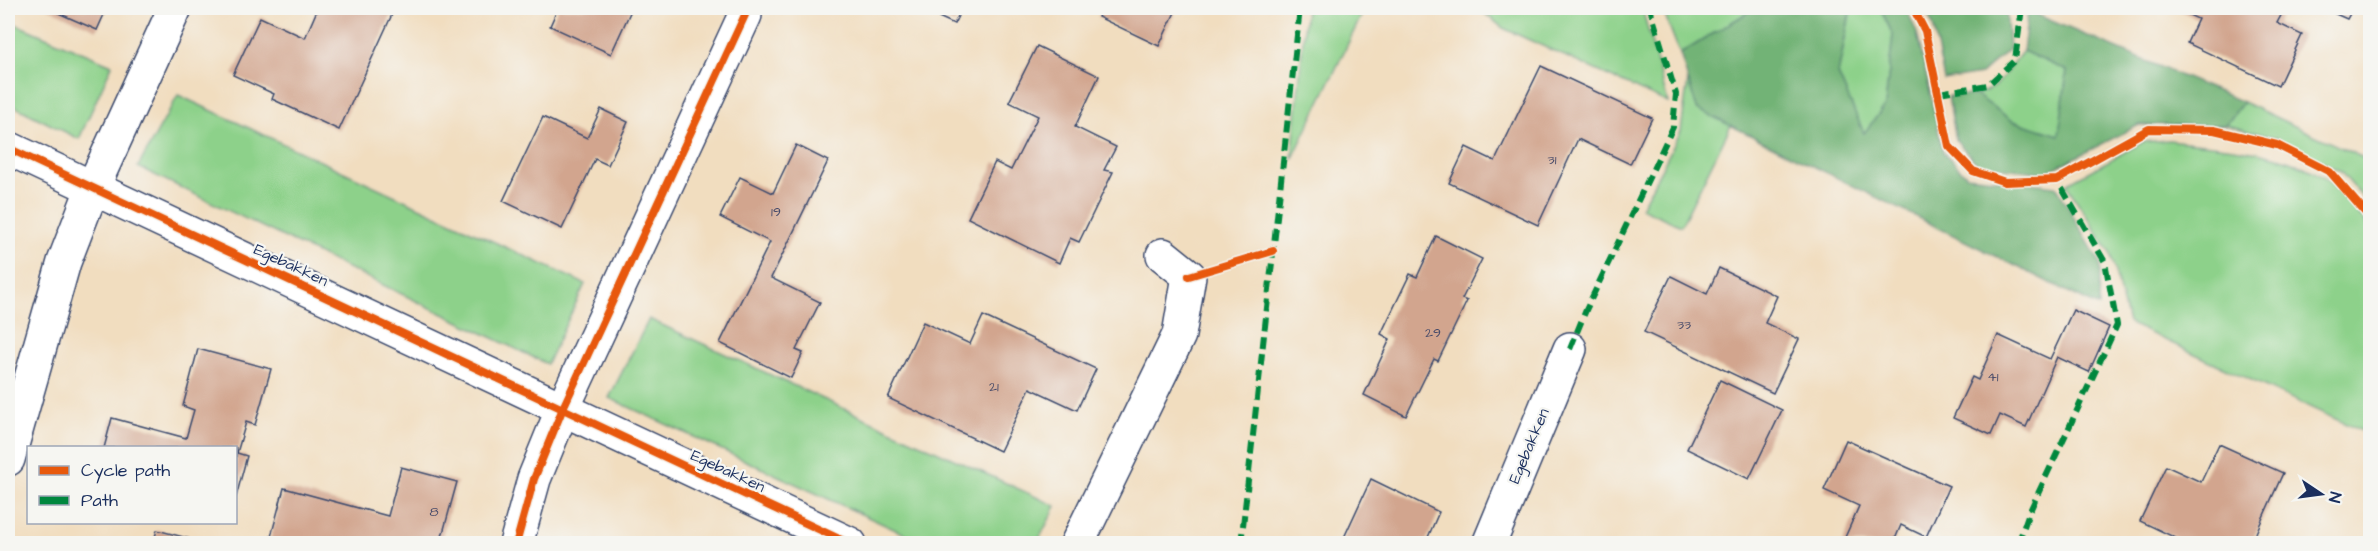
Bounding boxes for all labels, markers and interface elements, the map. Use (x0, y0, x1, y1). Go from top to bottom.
house number: 31 (1548, 150, 1557, 170)
house number: 19 (771, 202, 781, 222)
street label: Egebakken (250, 238, 332, 293)
house number: 33 (1677, 315, 1691, 335)
house number: 29 (1425, 323, 1441, 343)
house number: 41 (1987, 367, 1999, 387)
house number: 21 (989, 377, 999, 397)
street label: Egebakken (1503, 405, 1556, 487)
street label: Egebakken (687, 444, 769, 499)
legend (27, 446, 237, 524)
text: Cycle path (81, 458, 170, 484)
north arrow (2291, 464, 2351, 524)
text: Path (81, 488, 118, 513)
text: N (2323, 490, 2346, 505)
house number: 8 (429, 502, 439, 522)

